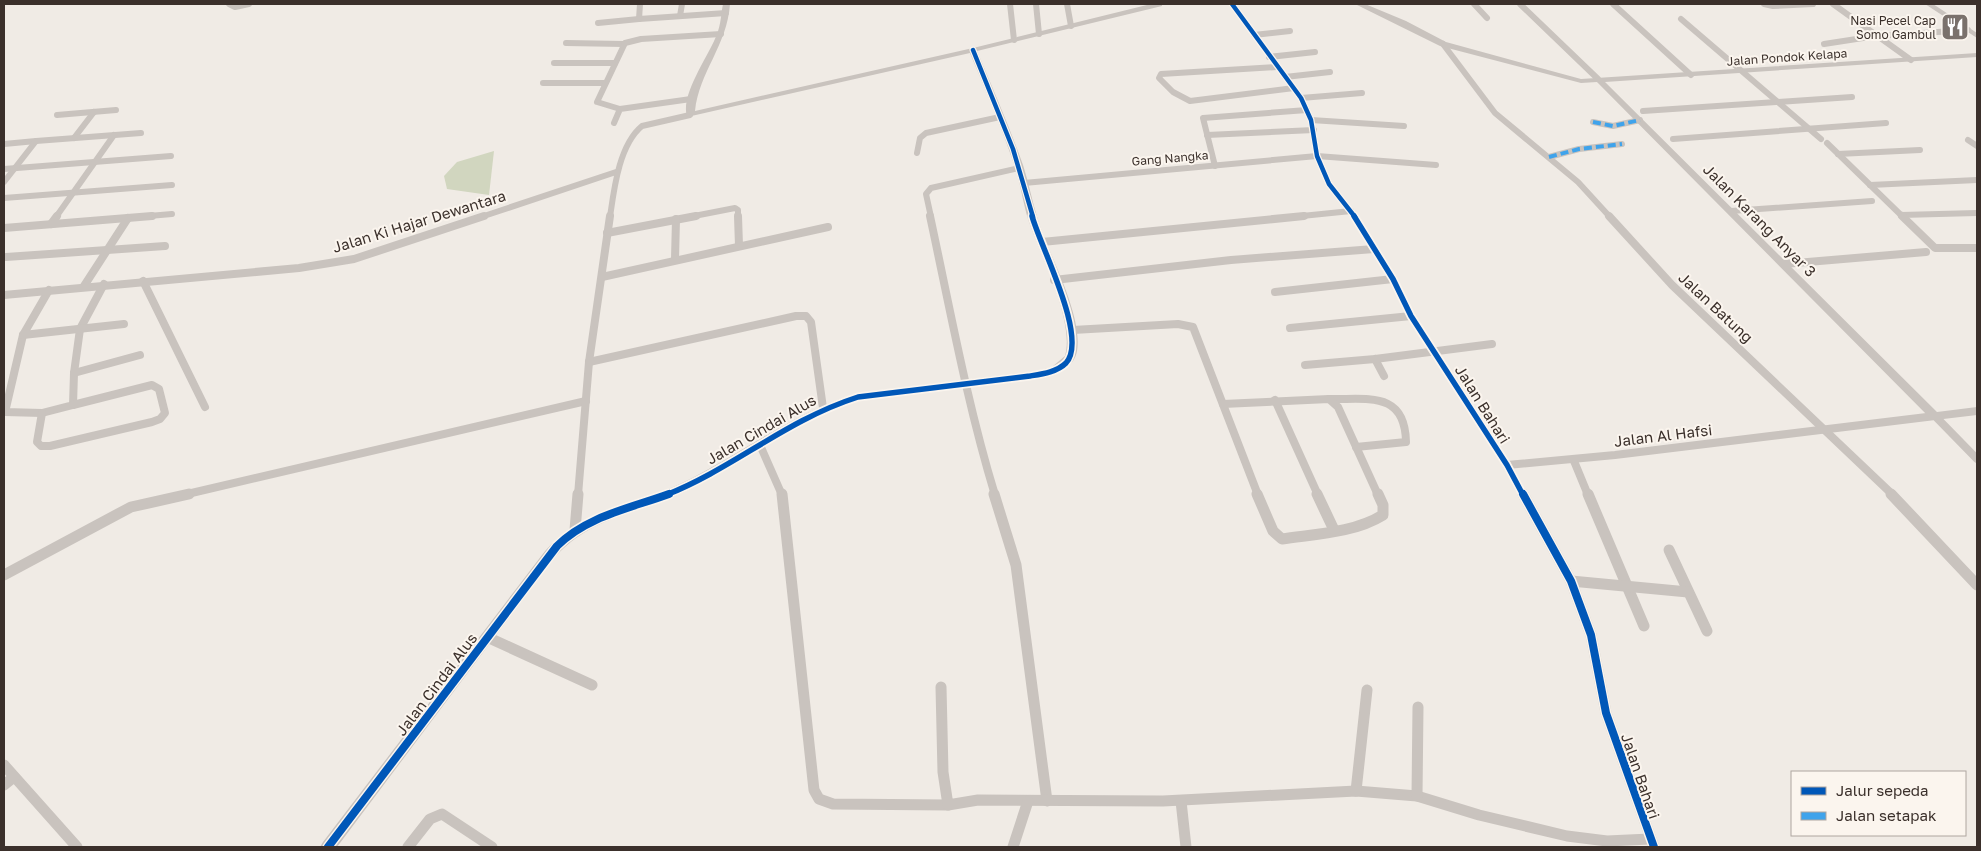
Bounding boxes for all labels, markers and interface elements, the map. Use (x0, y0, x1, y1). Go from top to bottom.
restaurant icon: Nasi Pecel Cap Somo Gambul (1940, 12, 1970, 42)
place label: Nasi Pecel Cap Somo Gambul (1850, 13, 1936, 42)
street label: Jalan Pondok Kelapa (1726, 45, 1848, 69)
street label: Gang Nangka (1131, 147, 1209, 169)
street label: Jalan Karang Anyar 3 (1700, 160, 1820, 280)
street label: Jalan Ki Hajar Dewantara (330, 186, 508, 256)
street label: Jalan Batung (1675, 268, 1757, 346)
street label: Jalan Bahari (1452, 361, 1514, 447)
street label: Jalan Cindai Alus (703, 390, 819, 468)
street label: Jalan Al Hafsi (1613, 420, 1713, 450)
street label: Jalan Cindai Alus (392, 629, 480, 739)
street label: Jalan Bahari (1618, 731, 1664, 821)
legend (1791, 771, 1966, 836)
text: Jalur sepeda (1836, 781, 1929, 799)
text: Jalan setapak (1836, 806, 1937, 824)

